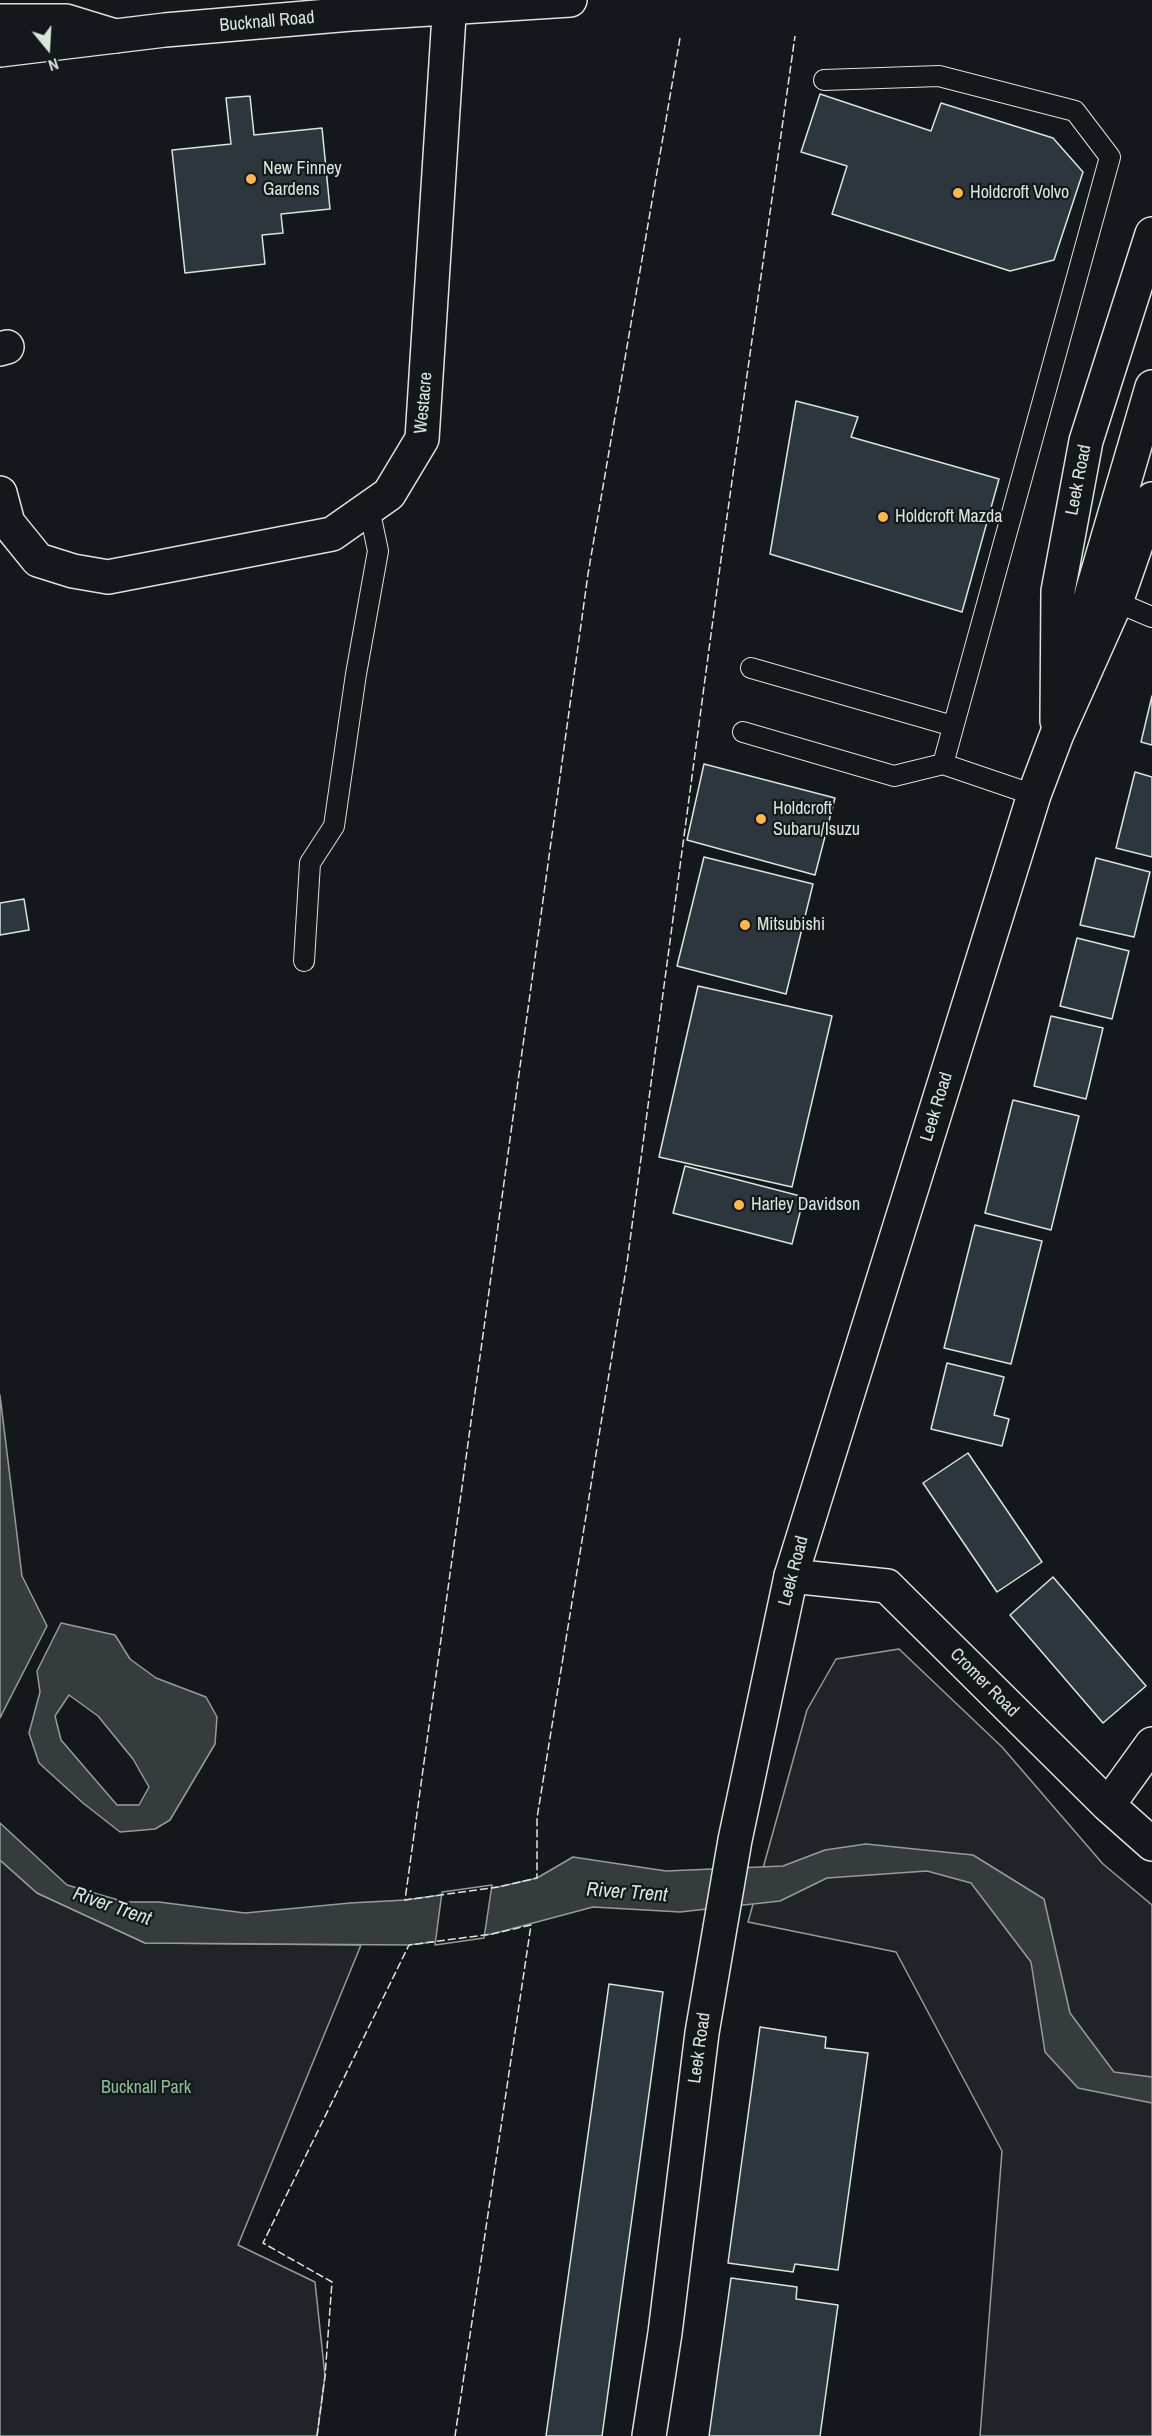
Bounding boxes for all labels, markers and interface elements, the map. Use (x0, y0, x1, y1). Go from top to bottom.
street label: Bucknall Road (219, 7, 315, 37)
north arrow (18, 18, 78, 78)
text: N (46, 53, 61, 77)
place label: New Finney Gardens (263, 158, 342, 201)
marker: New Finney Gardens (244, 172, 258, 186)
place label: Holdcroft Volvo (970, 182, 1069, 204)
marker: Holdcroft Volvo (951, 186, 965, 200)
street label: Westacre (411, 371, 437, 435)
street label: Leek Road (1062, 443, 1096, 517)
place label: Holdcroft Mazda (895, 506, 1002, 528)
marker: Holdcroft Mazda (876, 510, 890, 524)
place label: Holdcroft Subaru/Isuzu (773, 798, 860, 840)
marker: Holdcroft Subaru/Isuzu (754, 812, 768, 826)
place label: Mitsubishi (757, 914, 825, 936)
marker: Mitsubishi (738, 918, 752, 932)
street label: Leek Road (916, 1070, 958, 1144)
place label: Harley Davidson (751, 1194, 860, 1216)
marker: Harley Davidson (732, 1198, 746, 1212)
street label: Leek Road (774, 1534, 814, 1608)
street label: Cromer Road (945, 1644, 1023, 1722)
water label: River Trent (586, 1878, 668, 1908)
water label: River Trent (70, 1882, 154, 1932)
street label: Leek Road (684, 2011, 716, 2085)
park label: Bucknall Park (101, 2077, 191, 2099)

